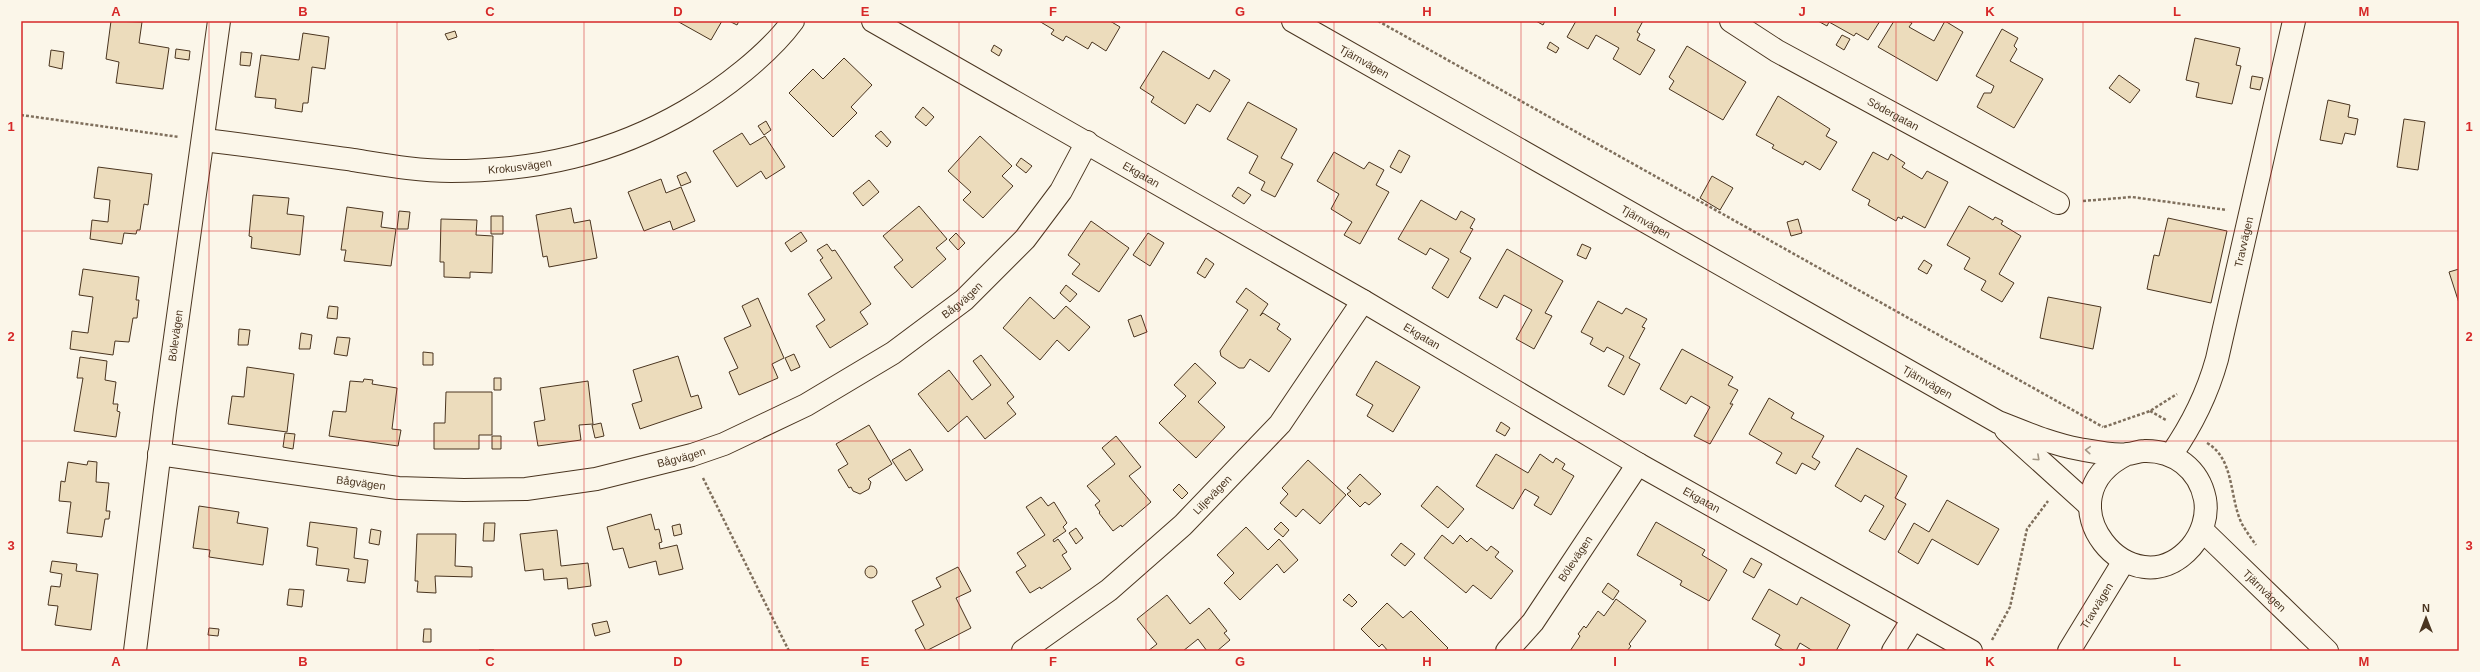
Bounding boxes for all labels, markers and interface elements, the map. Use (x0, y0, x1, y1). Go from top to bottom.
text: A (111, 4, 121, 19)
text: B (298, 4, 308, 19)
text: C (485, 4, 495, 19)
text: D (673, 4, 683, 19)
text: E (861, 4, 870, 19)
text: F (1049, 4, 1057, 19)
text: G (1235, 4, 1245, 19)
text: H (1422, 4, 1432, 19)
text: I (1613, 4, 1617, 19)
text: J (1798, 4, 1806, 19)
text: K (1985, 4, 1995, 19)
text: L (2173, 4, 2181, 19)
text: M (2359, 4, 2369, 19)
street label: Tjärnvägen (1337, 43, 1391, 80)
street label: Södergatan (1865, 95, 1921, 133)
text: 1 (7, 119, 15, 134)
text: 1 (2465, 119, 2473, 134)
street label: Krokusvägen (487, 156, 553, 176)
street label: Ekgatan (1121, 159, 1162, 190)
street label: Tjärnvägen (1619, 203, 1673, 241)
street label: Travvägen (2232, 215, 2255, 268)
street label: Bågvägen (939, 279, 985, 321)
street label: Bölevägen (166, 309, 185, 362)
street label: Ekgatan (1402, 321, 1442, 351)
text: 2 (7, 329, 15, 344)
text: 2 (2465, 329, 2473, 344)
street label: Tjärnvägen (1901, 363, 1954, 401)
street label: Bågvägen (656, 445, 707, 470)
one-way arrow (2085, 445, 2091, 454)
one-way arrow (2032, 454, 2040, 461)
street label: Bågvägen (336, 473, 386, 492)
street label: Liljevägen (1191, 473, 1234, 517)
street label: Ekgatan (1681, 485, 1722, 515)
street label: Bölevägen (1556, 534, 1594, 584)
text: 3 (7, 538, 15, 553)
text: 3 (2465, 538, 2473, 553)
street label: Tjärnvägen (2241, 567, 2288, 614)
street label: Travvägen (2078, 581, 2115, 631)
north arrow (2406, 598, 2446, 638)
text: N (2422, 602, 2430, 614)
text: A (111, 654, 121, 669)
text: B (298, 654, 308, 669)
text: C (485, 654, 495, 669)
text: D (673, 654, 683, 669)
text: E (861, 654, 870, 669)
text: F (1049, 654, 1057, 669)
text: G (1235, 654, 1245, 669)
text: H (1422, 654, 1432, 669)
text: I (1613, 654, 1617, 669)
text: J (1798, 654, 1806, 669)
text: K (1985, 654, 1995, 669)
text: L (2173, 654, 2181, 669)
text: M (2359, 654, 2369, 669)

